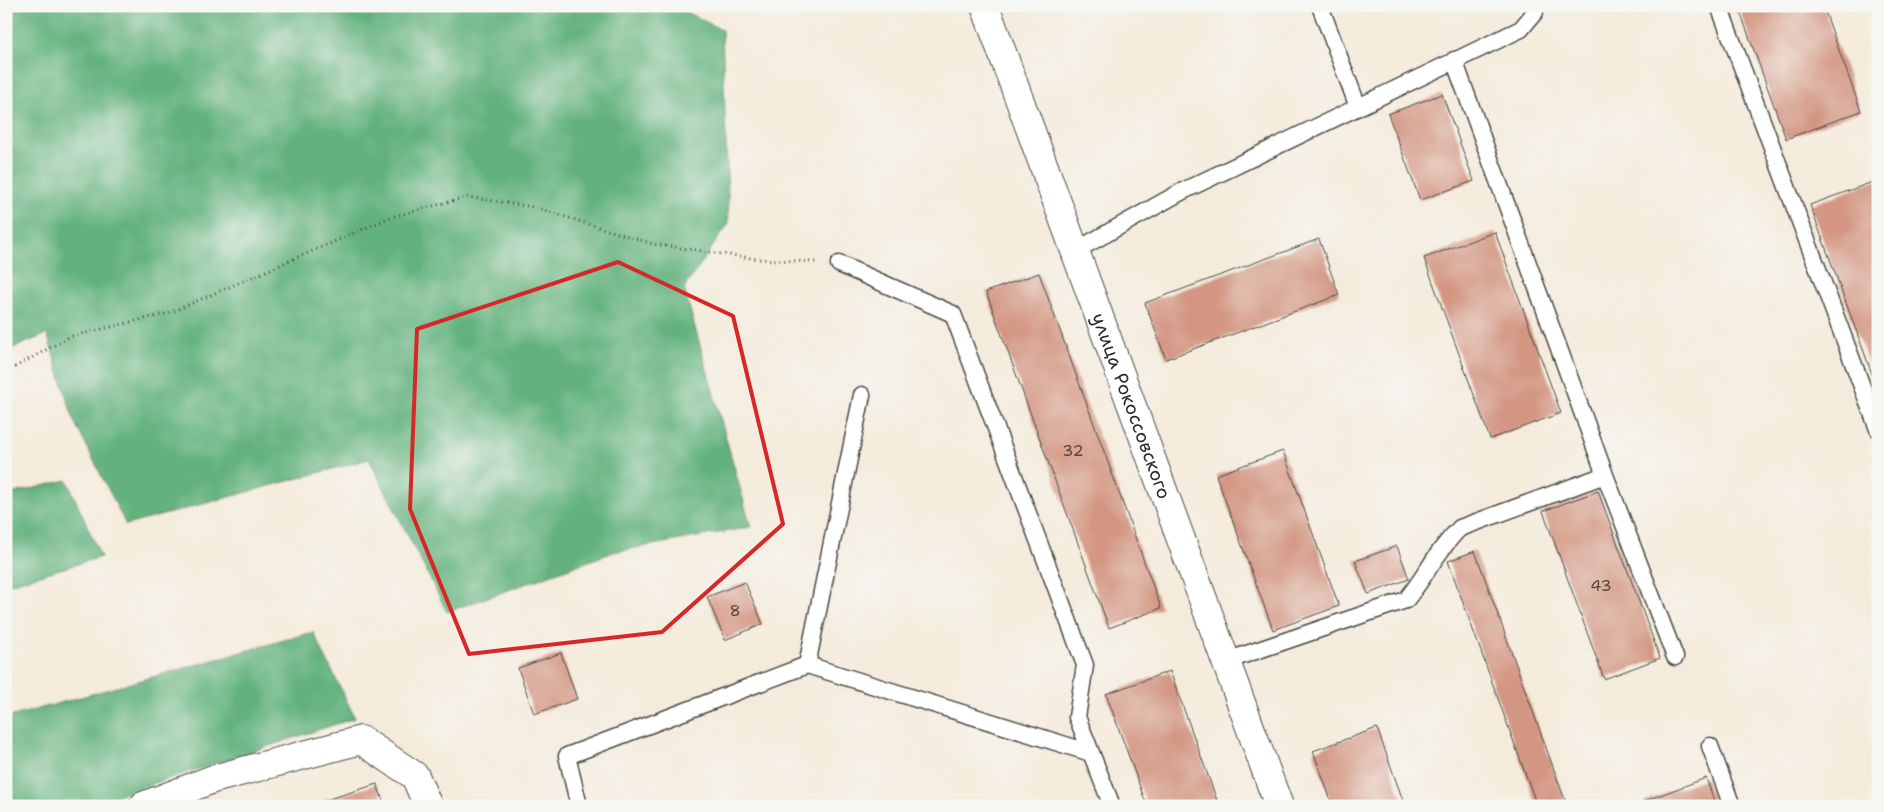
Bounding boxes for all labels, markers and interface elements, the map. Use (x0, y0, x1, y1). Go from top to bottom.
street label: улица Рокоссовского (1086, 309, 1178, 502)
house number: 32 (1062, 440, 1084, 461)
house number: 43 (1590, 575, 1612, 596)
house number: 8 (729, 600, 741, 621)

